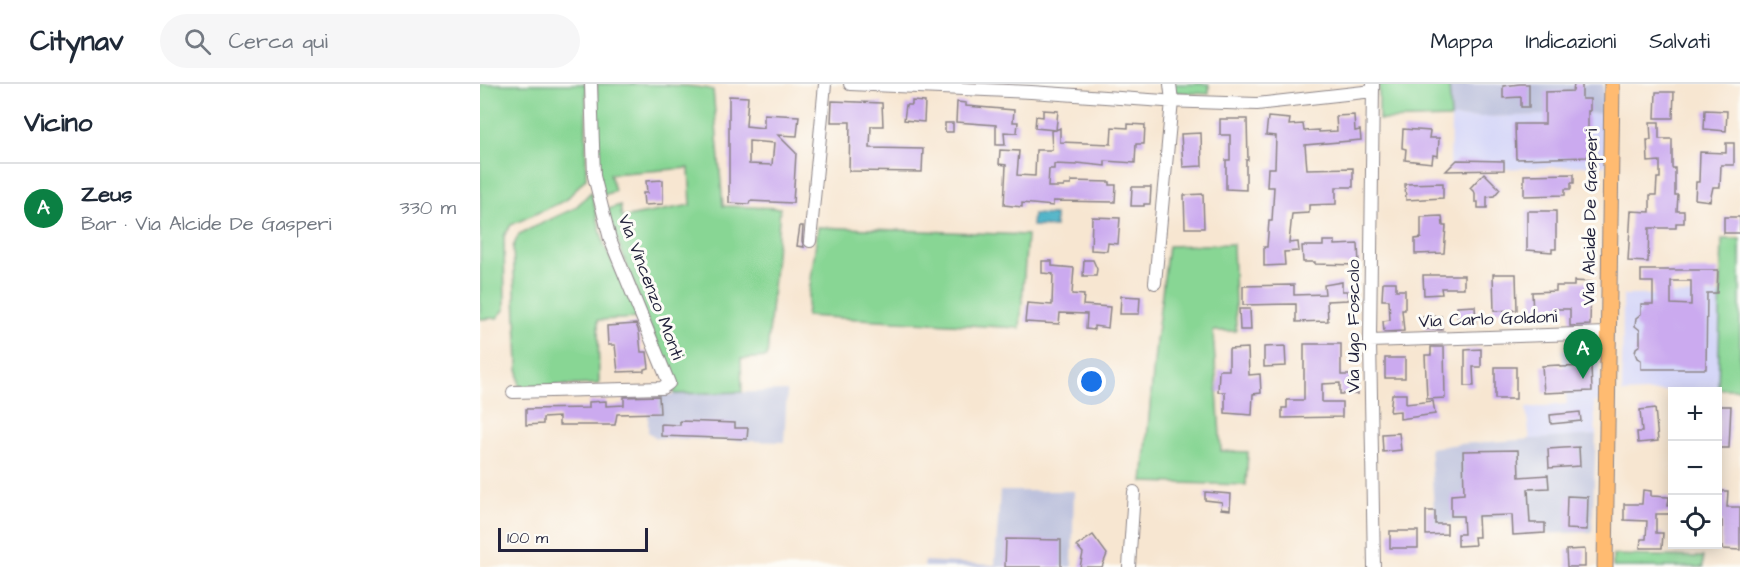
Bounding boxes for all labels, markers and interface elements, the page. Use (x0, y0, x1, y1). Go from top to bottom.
search box (160, 14, 580, 68)
text: Citynav (30, 22, 124, 61)
icon: search (181, 25, 214, 58)
text: Cerca qui (229, 26, 328, 57)
text: Mappa (1430, 27, 1493, 56)
text: Indicazioni (1526, 27, 1616, 56)
text: Salvati (1649, 27, 1710, 56)
text: Vicino (24, 105, 92, 141)
street label: Via Alcide De Gasperi (1576, 128, 1604, 306)
text: Zeus (81, 179, 132, 210)
text: A (37, 194, 50, 222)
text: 330 m (399, 194, 456, 222)
text: Bar · Via Alcide De Gasperi (81, 210, 332, 238)
street label: Via Vincenzo Monti (612, 211, 690, 364)
street label: Via Ugo Foscolo (1341, 259, 1367, 393)
street label: Via Carlo Goldoni (1418, 304, 1558, 334)
pin: A (1564, 330, 1602, 379)
your location (1077, 367, 1106, 396)
map controls (1668, 387, 1722, 549)
button: + (1668, 387, 1722, 441)
button: − (1668, 441, 1722, 495)
button: locate (1668, 495, 1722, 549)
scale bar (498, 525, 648, 552)
text: 100 m (507, 527, 548, 549)

